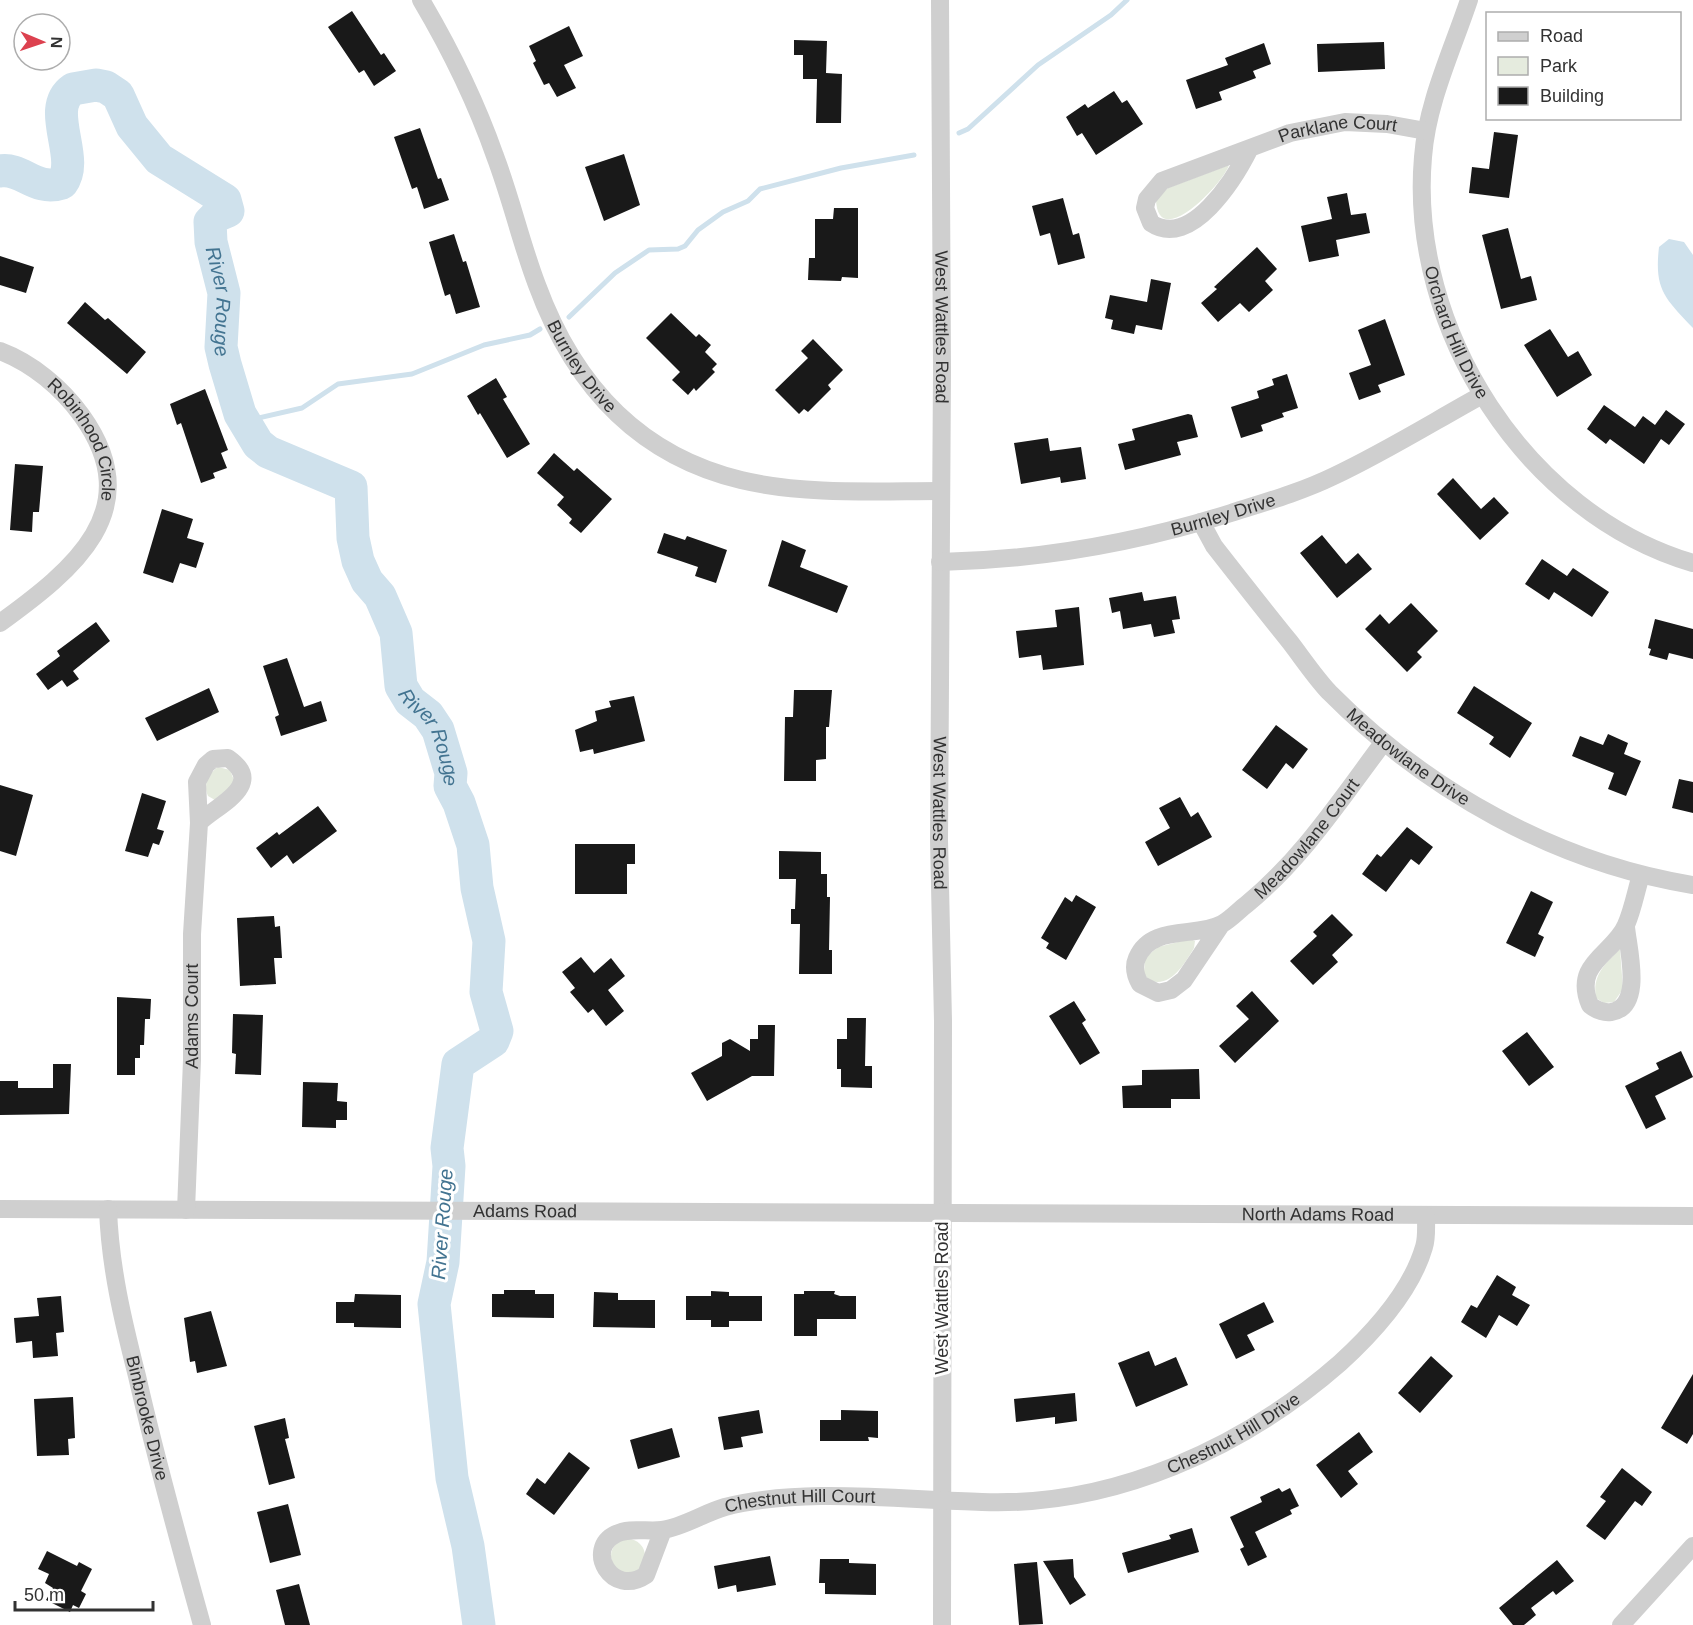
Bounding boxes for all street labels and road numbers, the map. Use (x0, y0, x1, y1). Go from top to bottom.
street label: Parklane Court (1275, 112, 1399, 147)
street label: West Wattles Road (931, 250, 952, 404)
street label: Orchard Hill Drive (1421, 264, 1493, 402)
street label: Burnley Drive (543, 317, 621, 417)
street label: Robinhood Circle (44, 374, 118, 502)
street label: Burnley Drive (1169, 490, 1278, 540)
street label: Meadowlane Drive (1342, 704, 1473, 810)
street label: West Wattles Road (929, 736, 950, 890)
street label: Meadowlane Court (1250, 775, 1363, 903)
street label: Adams Court (182, 964, 202, 1069)
street label: Adams Road (473, 1201, 577, 1221)
street label: North Adams Road (1242, 1204, 1394, 1225)
street label: West Wattles Road (932, 1221, 952, 1375)
street label: Binbrooke Drive (122, 1353, 172, 1483)
street label: Chestnut Hill Drive (1164, 1389, 1304, 1478)
street label: Chestnut Hill Court (723, 1486, 876, 1517)

